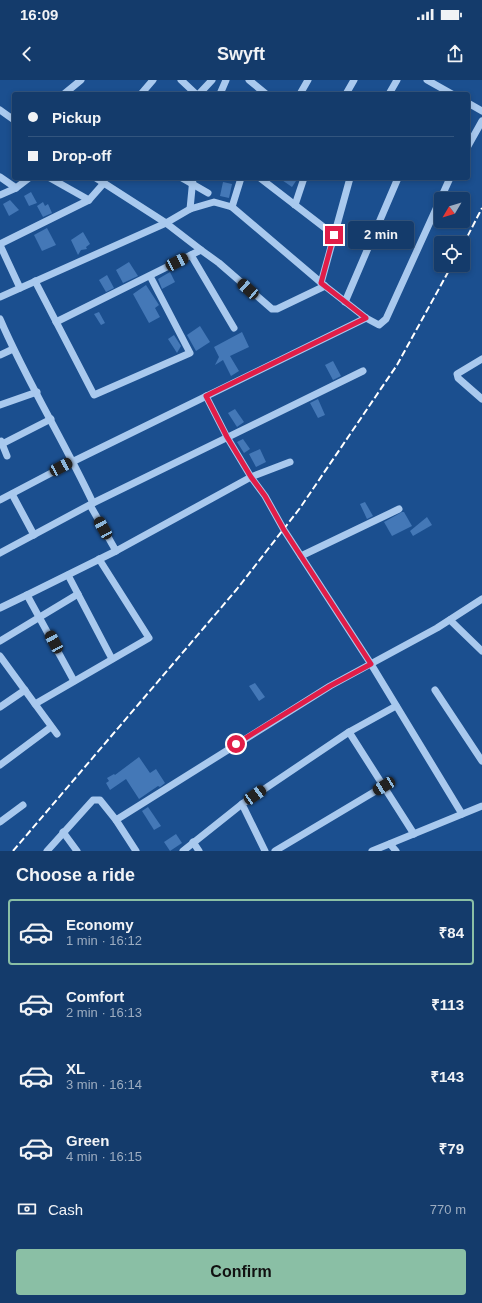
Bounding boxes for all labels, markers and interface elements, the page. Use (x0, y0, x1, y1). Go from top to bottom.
text: 16:09 (20, 6, 58, 23)
icon: back (16, 43, 38, 65)
icon: share (444, 43, 466, 65)
text: Swyft (217, 44, 265, 64)
text: Pickup (52, 109, 101, 126)
text: Drop-off (52, 147, 111, 164)
north arrow (434, 192, 470, 228)
map controls (434, 192, 470, 272)
callout: 2 min (348, 221, 414, 249)
route end (325, 226, 343, 244)
text: 2 min (364, 227, 398, 242)
button: locate (434, 236, 470, 272)
car (164, 251, 190, 273)
car (235, 277, 261, 301)
car (48, 456, 74, 478)
car (92, 515, 114, 541)
car (43, 629, 65, 655)
route start (227, 735, 245, 753)
car (371, 775, 397, 797)
car (242, 783, 268, 807)
text: Choose a ride (16, 865, 135, 885)
icon: car (18, 914, 54, 950)
text: Economy (66, 916, 134, 933)
text: ₹84 (439, 924, 464, 941)
text: 1 min · 16:12 (66, 933, 142, 948)
icon: car (18, 986, 54, 1022)
text: Comfort (66, 988, 124, 1005)
text: ₹113 (431, 996, 464, 1013)
text: 2 min · 16:13 (66, 1005, 142, 1020)
icon: car (18, 1058, 54, 1094)
text: XL (66, 1060, 85, 1077)
text: ₹143 (430, 1068, 464, 1085)
text: 3 min · 16:14 (66, 1077, 142, 1092)
icon: car (18, 1130, 54, 1166)
text: Green (66, 1132, 109, 1149)
text: ₹79 (439, 1140, 464, 1157)
text: 4 min · 16:15 (66, 1149, 142, 1164)
icon: cash (16, 1198, 38, 1220)
text: Cash (48, 1201, 83, 1218)
text: 770 m (430, 1202, 466, 1217)
button: Confirm (16, 1249, 466, 1295)

